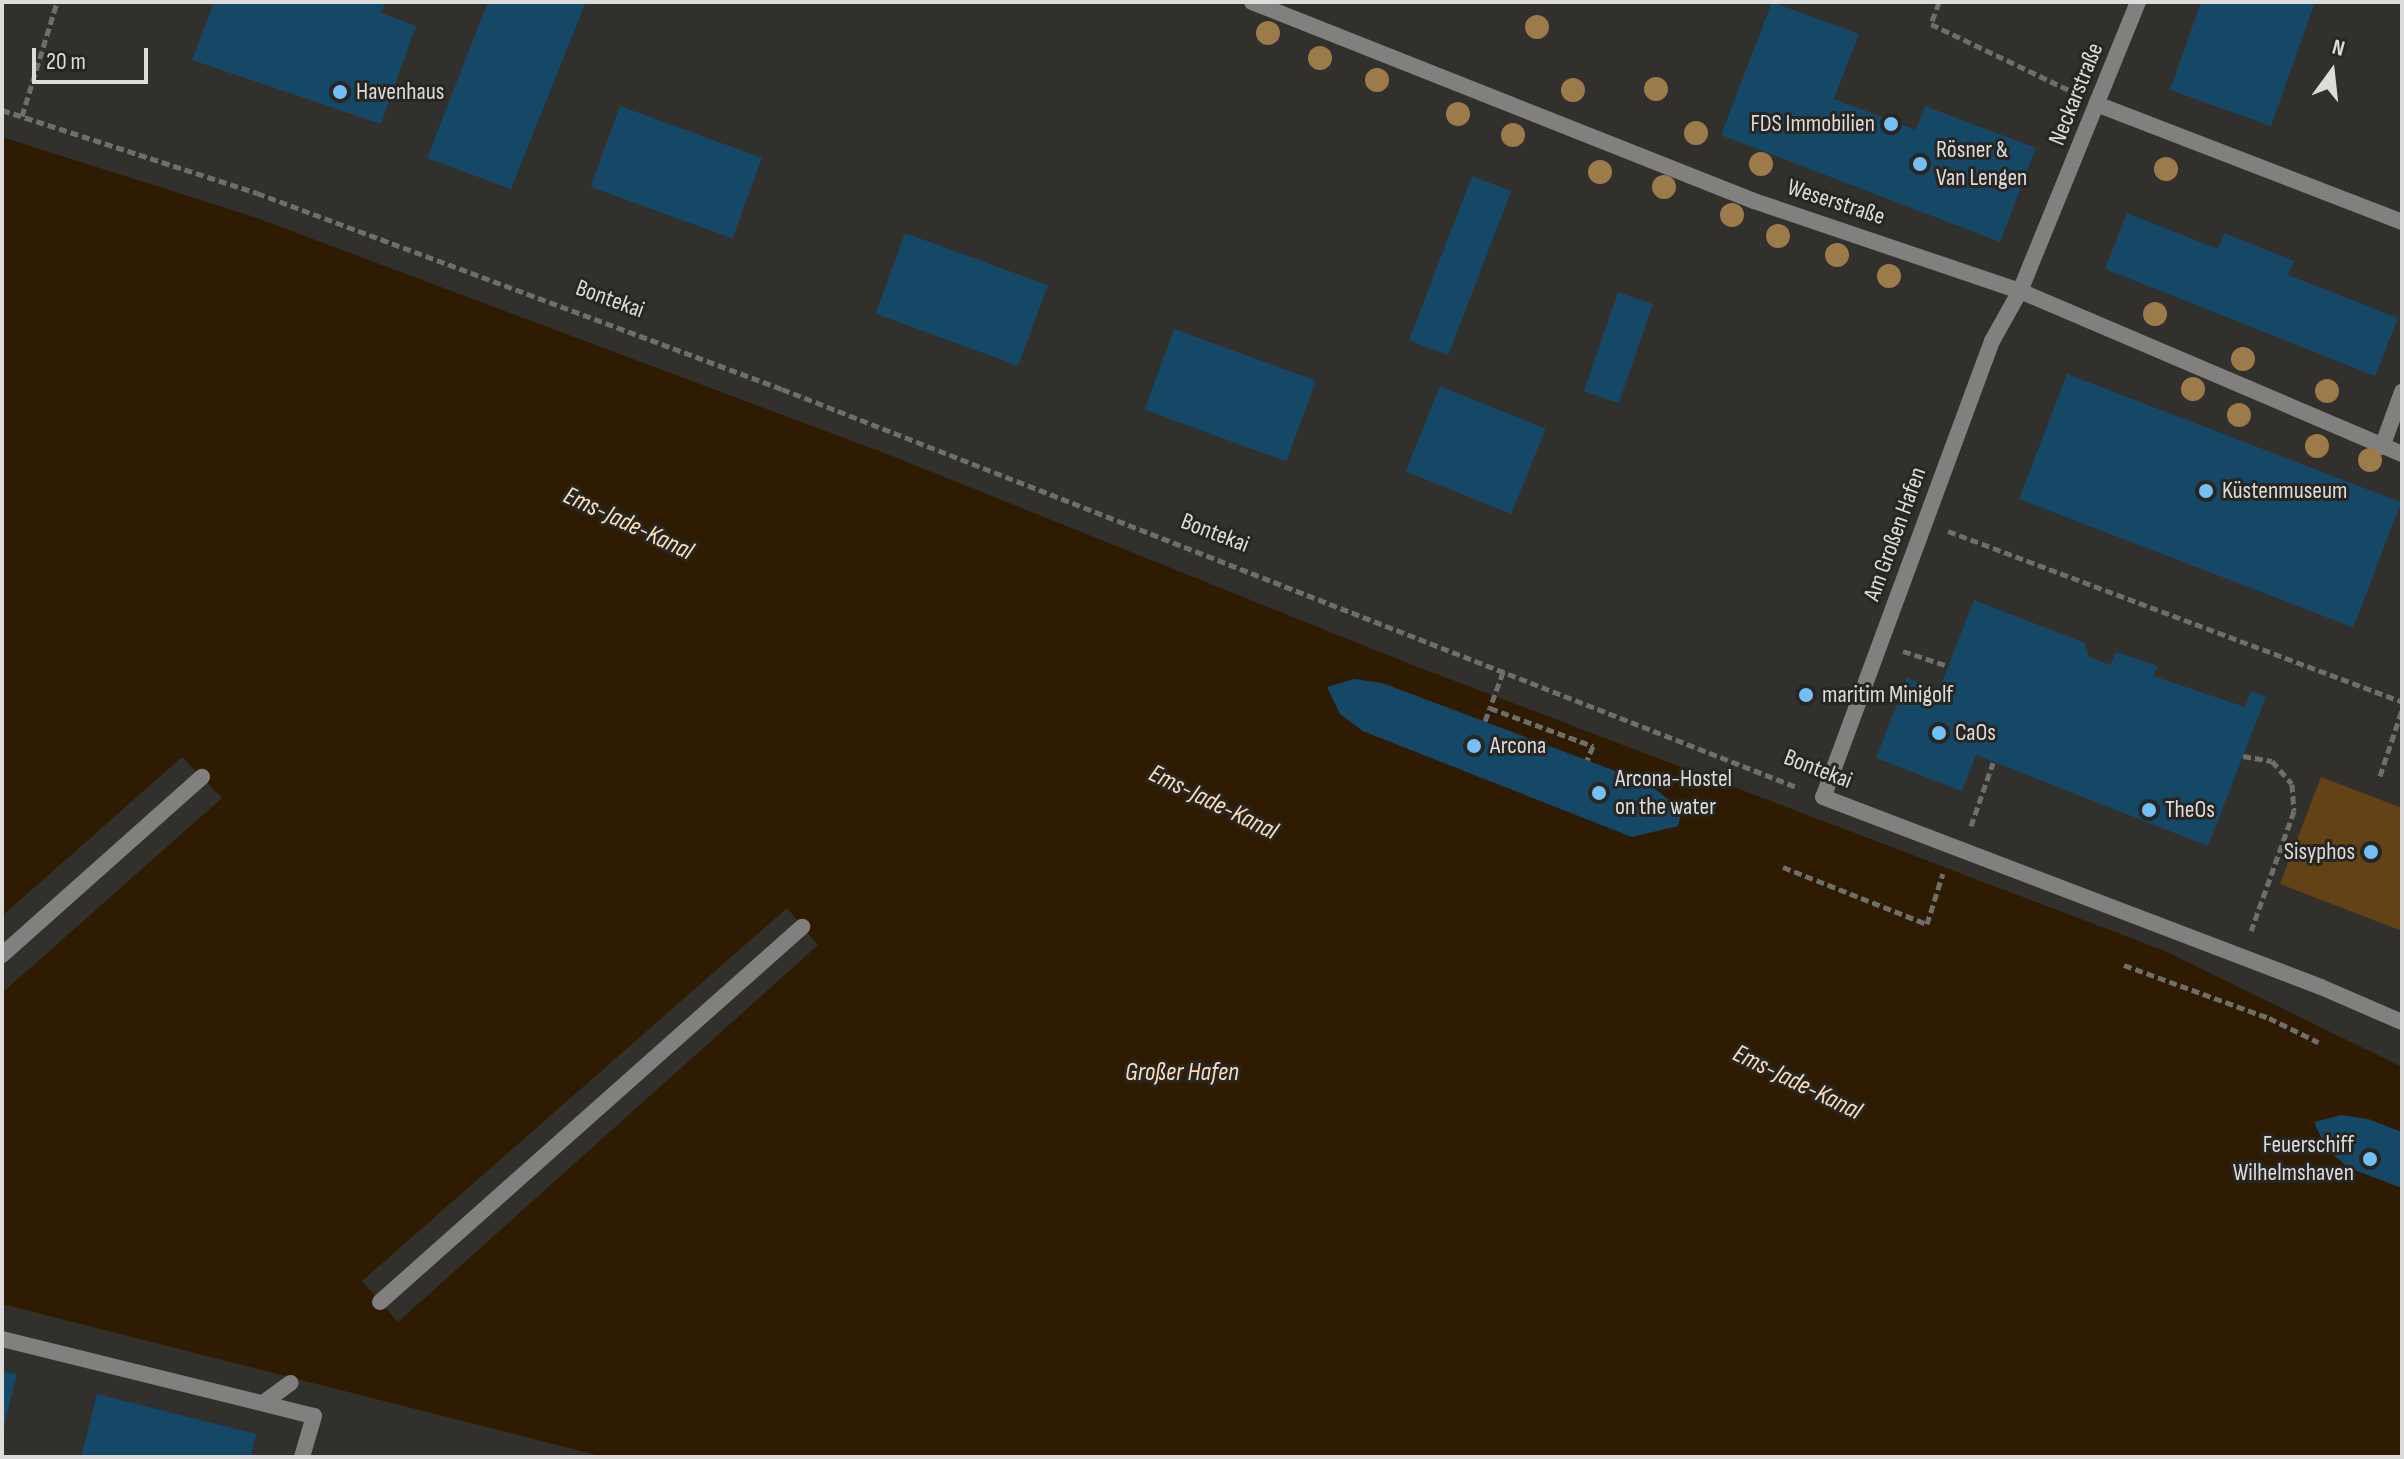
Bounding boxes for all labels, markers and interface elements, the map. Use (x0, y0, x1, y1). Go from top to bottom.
scale bar (36, 32, 152, 82)
north arrow (2292, 32, 2372, 112)
text: N (2329, 34, 2348, 63)
street label: Neckarstraße (2042, 39, 2110, 149)
text: 20 m (46, 47, 86, 76)
place label: Havenhaus (356, 78, 444, 106)
marker: Havenhaus (331, 83, 349, 101)
place label: FDS Immobilien (1750, 110, 1875, 138)
marker: FDS Immobilien (1882, 115, 1900, 133)
place label: Rösner & Van Lengen (1936, 136, 2027, 192)
marker: Rösner & Van Lengen (1911, 155, 1929, 173)
street label: Weserstraße (1783, 173, 1889, 231)
street label: Bontekai (572, 273, 648, 325)
street label: Am Großen Hafen (1858, 463, 1932, 605)
place label: Küstenmuseum (2222, 477, 2347, 505)
water label: Ems-Jade-Kanal (558, 480, 698, 568)
marker: Küstenmuseum (2197, 482, 2215, 500)
street label: Bontekai (1177, 507, 1253, 559)
place label: maritim Minigolf (1822, 681, 1953, 709)
marker: maritim Minigolf (1797, 686, 1815, 704)
place label: CaOs (1955, 719, 1996, 747)
marker: CaOs (1930, 724, 1948, 742)
place label: Arcona (1490, 732, 1546, 760)
marker: Arcona (1465, 737, 1483, 755)
street label: Bontekai (1780, 743, 1856, 795)
water label: Ems-Jade-Kanal (1143, 758, 1283, 848)
place label: Arcona-Hostel on the water (1615, 765, 1732, 821)
marker: Arcona-Hostel on the water (1590, 784, 1608, 802)
place label: TheOs (2165, 796, 2215, 824)
marker: TheOs (2140, 801, 2158, 819)
place label: Sisyphos (2284, 838, 2355, 866)
marker: Sisyphos (2362, 843, 2380, 861)
water label: Ems-Jade-Kanal (1727, 1038, 1867, 1128)
water label: Großer Hafen (1125, 1057, 1239, 1089)
place label: Feuerschiff Wilhelmshaven (2233, 1131, 2354, 1187)
marker: Feuerschiff Wilhelmshaven (2361, 1150, 2379, 1168)

